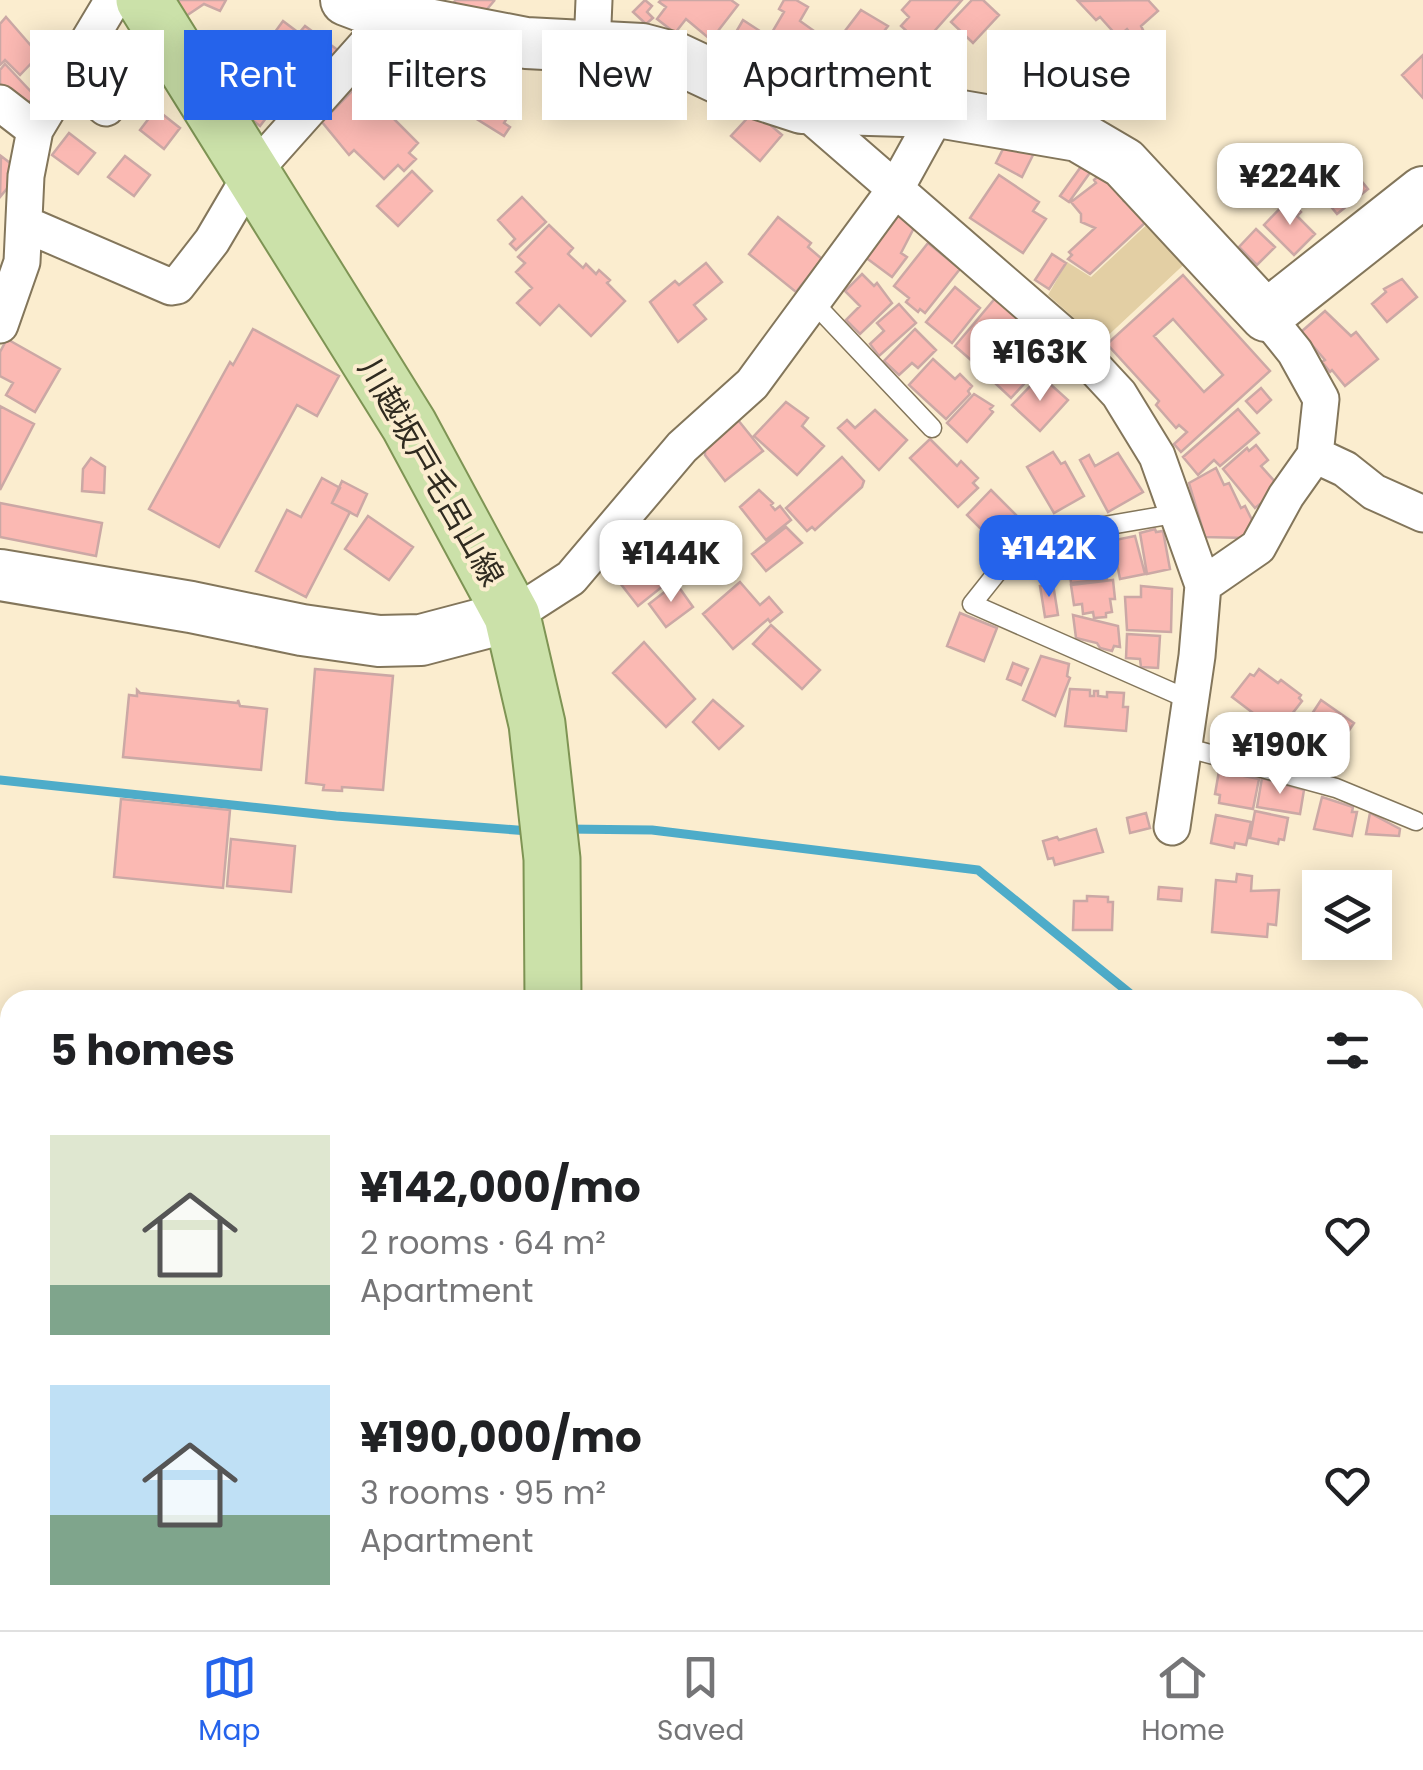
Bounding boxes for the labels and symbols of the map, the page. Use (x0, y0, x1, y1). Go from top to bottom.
pin: ¥224K (1220, 143, 1360, 228)
pin: ¥163K (970, 319, 1110, 404)
street label: 川越坂戸毛呂山線 (348, 350, 515, 594)
pin: ¥142K (979, 515, 1119, 600)
pin: ¥144K (601, 520, 741, 605)
pin: ¥190K (1210, 712, 1350, 797)

